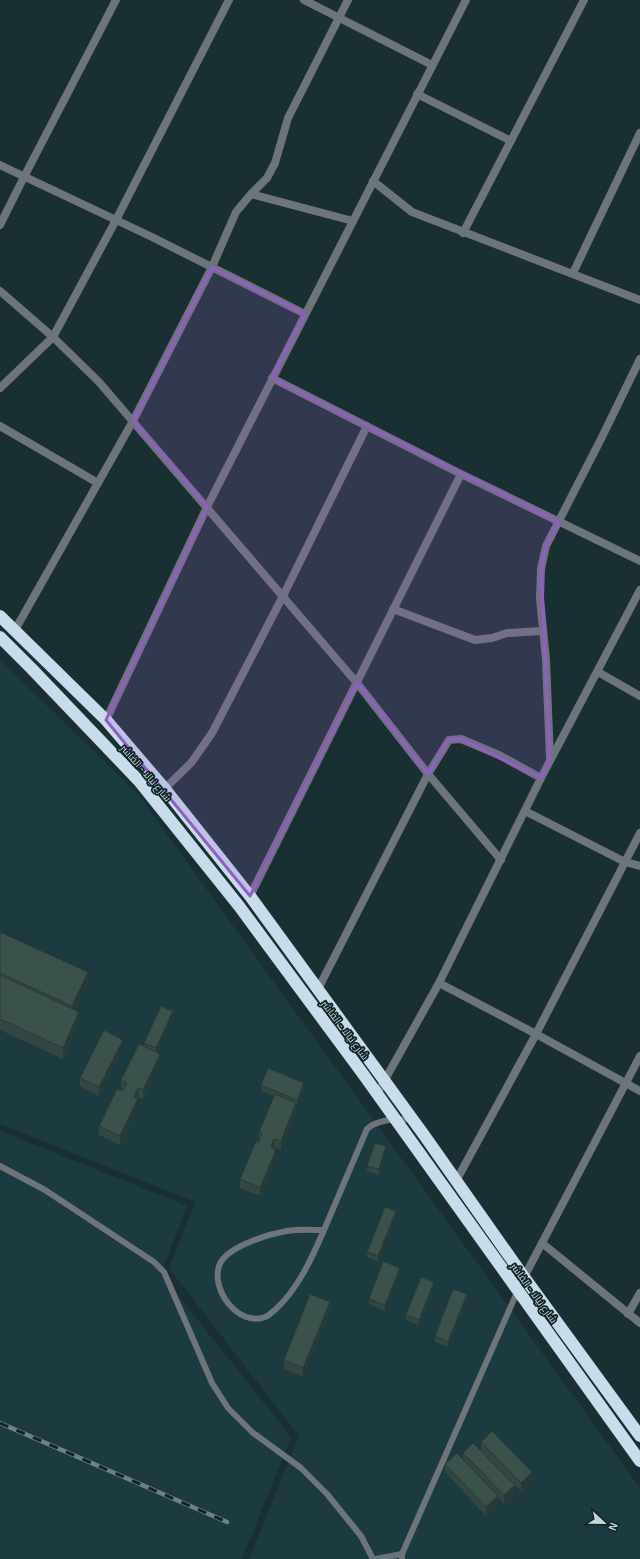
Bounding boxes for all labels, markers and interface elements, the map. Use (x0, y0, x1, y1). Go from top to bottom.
street label: شارع نيالا - الفاشر (115, 739, 177, 806)
street label: شارع نيالا - الفاشر (315, 995, 374, 1064)
street label: شارع نيالا - الفاشر (505, 1258, 563, 1327)
north arrow (584, 1503, 624, 1543)
text: N (603, 1520, 624, 1534)

